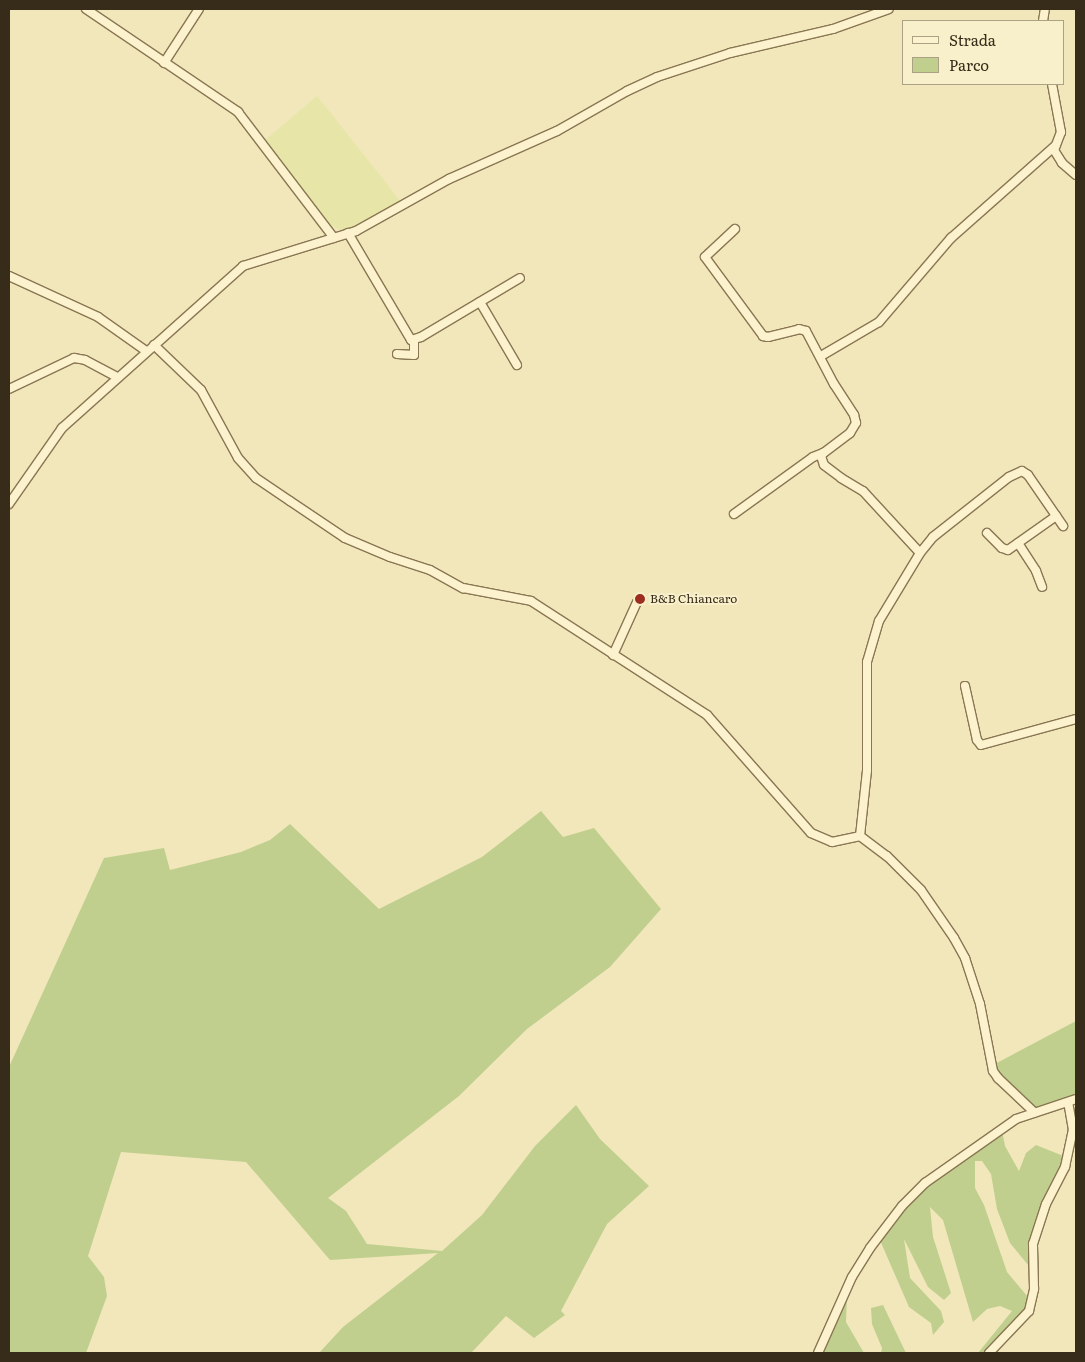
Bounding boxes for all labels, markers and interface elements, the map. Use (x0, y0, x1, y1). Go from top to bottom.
legend (902, 20, 1065, 85)
text: Strada (949, 28, 996, 51)
text: Parco (949, 53, 989, 76)
place label: B&B Chiancaro (650, 592, 737, 606)
marker: B&B Chiancaro (634, 593, 646, 605)

